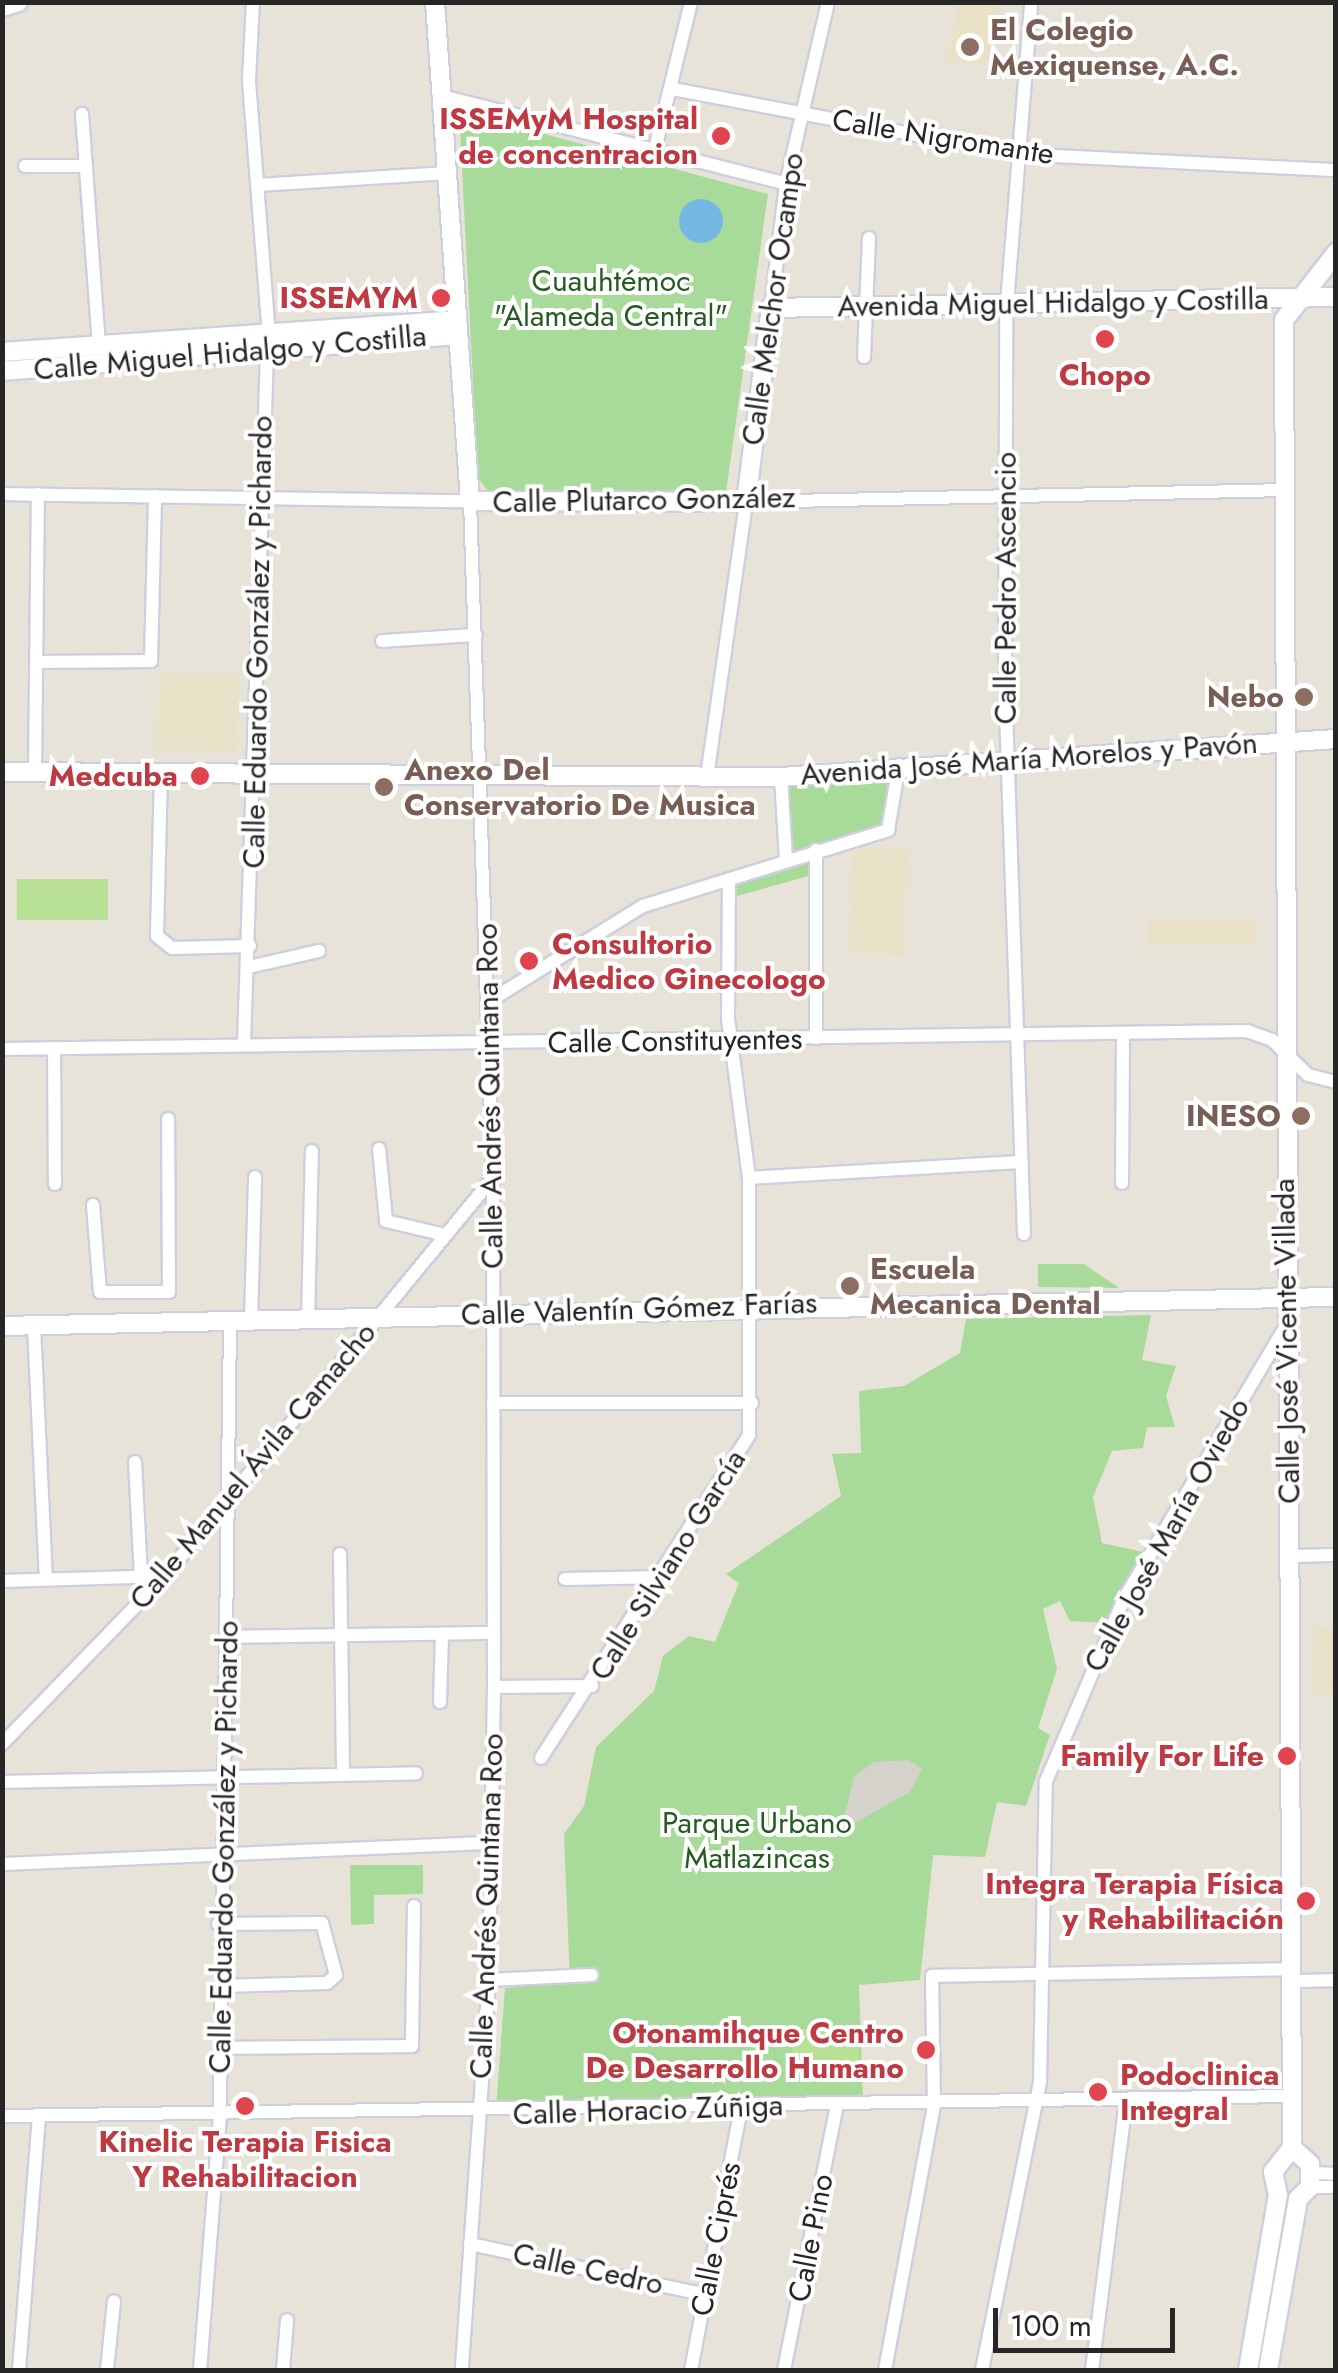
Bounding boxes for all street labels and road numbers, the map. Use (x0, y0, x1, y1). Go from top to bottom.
street label: Calle Nigromante (830, 102, 1056, 172)
street label: Calle Melchor Ocampo (735, 150, 811, 448)
street label: Avenida Miguel Hidalgo y Costilla (837, 281, 1269, 325)
street label: Calle Miguel Hidalgo y Costilla (32, 318, 428, 388)
street label: Calle Eduardo González y Pichardo (236, 415, 280, 869)
street label: Calle Pedro Ascencio (988, 452, 1024, 724)
street label: Calle Plutarco González (492, 479, 796, 521)
street label: Avenida José María Morelos y Pavón (799, 725, 1259, 793)
street label: Calle Andrés Quintana Roo (469, 923, 511, 1269)
street label: Calle Constituyentes (547, 1021, 803, 1061)
street label: Calle José Vicente Villada (1266, 1178, 1308, 1504)
street label: Calle Valentín Gómez Farías (460, 1285, 818, 1333)
street label: Calle Manuel Ávila Camacho (122, 1315, 384, 1617)
street label: Calle José María Oviedo (1077, 1392, 1257, 1678)
street label: Calle Silviano García (583, 1443, 753, 1687)
street label: Calle Eduardo González y Pichardo (202, 1620, 246, 2074)
street label: Calle Andrés Quintana Roo (463, 1733, 511, 2079)
street label: Calle Horacio Zúñiga (512, 2087, 784, 2133)
street label: Calle Ciprés (683, 2159, 749, 2319)
street label: Calle Pino (781, 2171, 841, 2305)
street label: Calle Cedro (510, 2236, 666, 2302)

